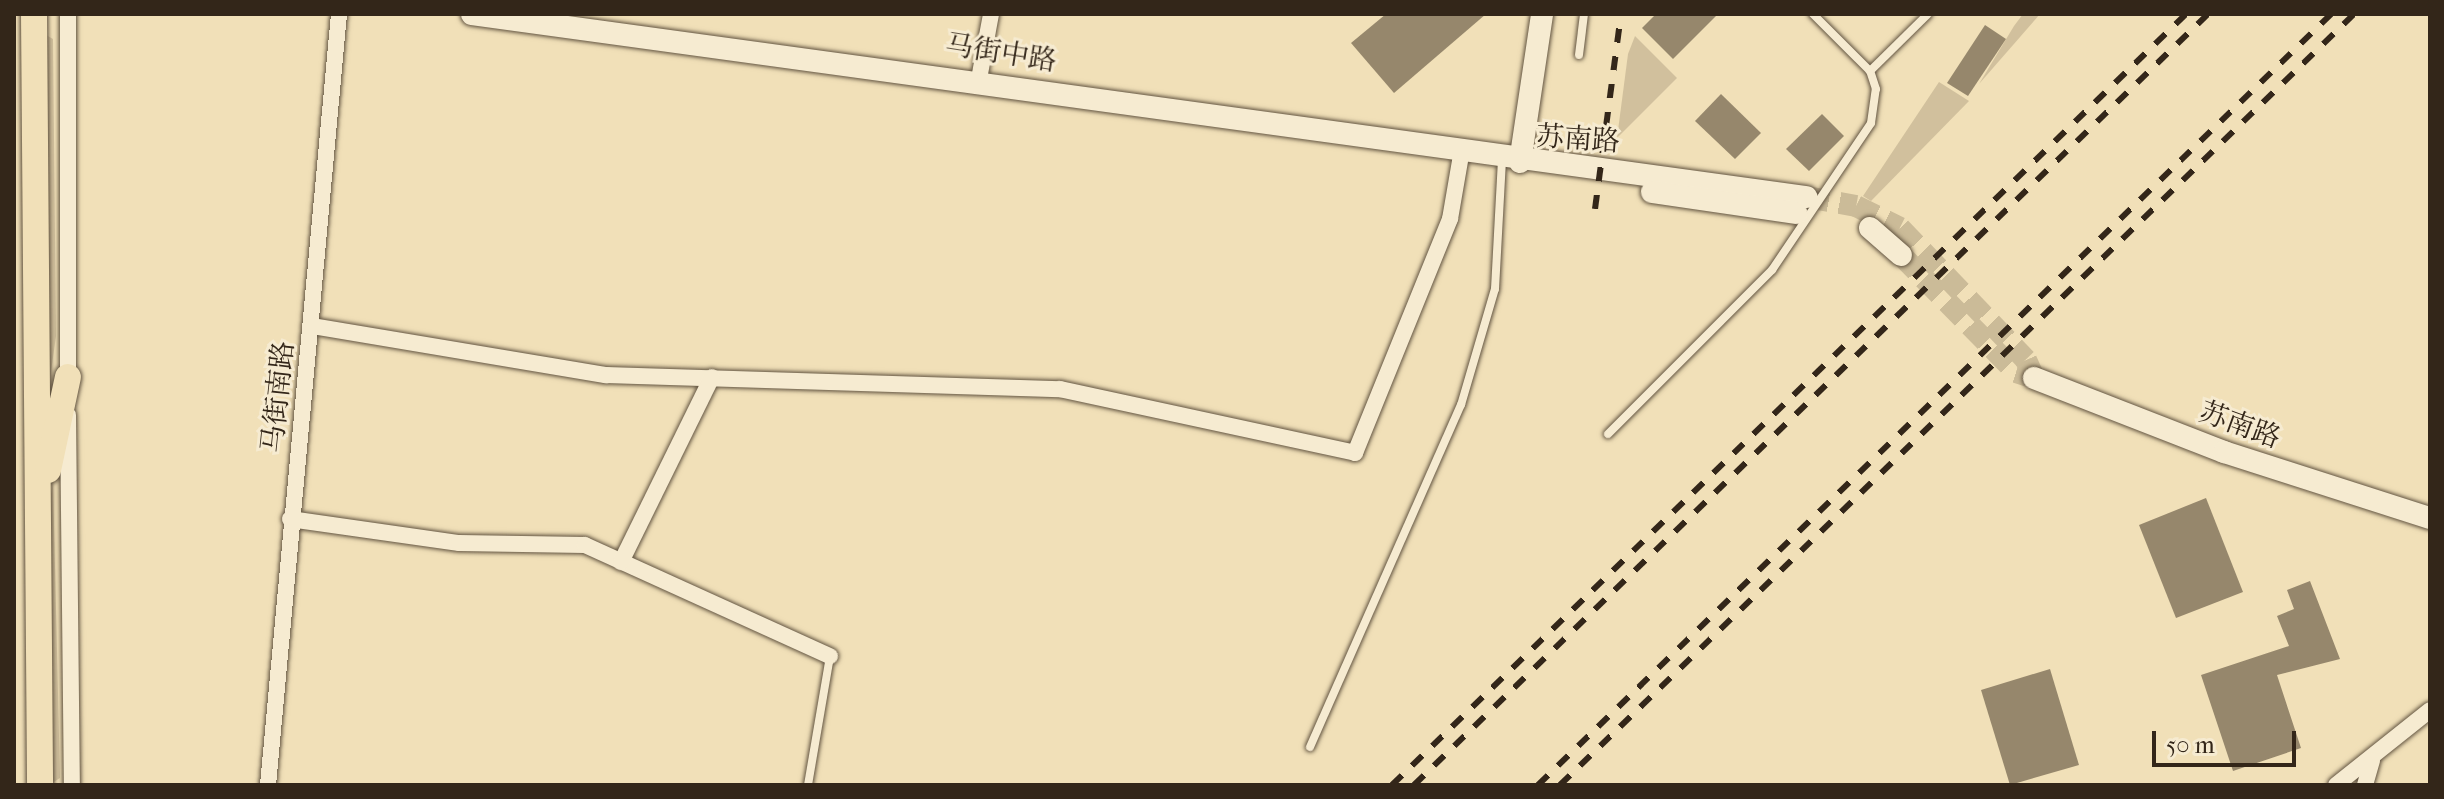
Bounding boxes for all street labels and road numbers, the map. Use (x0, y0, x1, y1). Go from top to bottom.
street label: 马街中路 (943, 28, 1059, 78)
street label: 苏南路 (1535, 119, 1621, 159)
street label: 马街南路 (255, 340, 301, 454)
street label: 苏南路 (2195, 395, 2285, 455)

